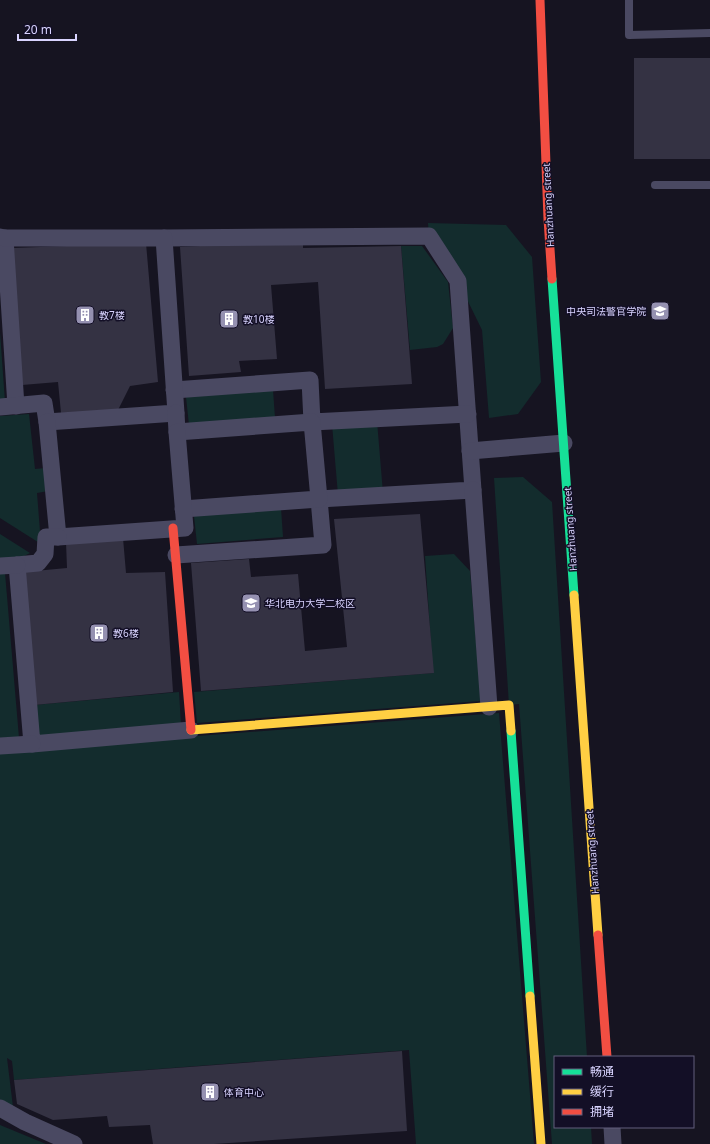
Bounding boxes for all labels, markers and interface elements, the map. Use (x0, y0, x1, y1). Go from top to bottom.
scale bar (18, 16, 76, 42)
text: 20 m (24, 21, 52, 38)
street label: Hanzhuang street (539, 162, 557, 247)
school or university icon: 中央司法警官学院 (649, 300, 671, 322)
building icon: 教7楼 (74, 304, 96, 326)
place label: 中央司法警官学院 (566, 304, 646, 318)
place label: 教7楼 (99, 308, 125, 322)
building icon: 教10楼 (218, 308, 240, 330)
place label: 教10楼 (243, 312, 274, 326)
street label: Hanzhuang street (560, 486, 580, 571)
school or university icon: 华北电力大学二校区 (240, 592, 262, 614)
place label: 华北电力大学二校区 (265, 596, 355, 610)
building icon: 教6楼 (88, 622, 110, 644)
place label: 教6楼 (113, 626, 139, 640)
street label: Hanzhuang street (582, 809, 602, 894)
legend (554, 1056, 694, 1128)
text: 畅通 (590, 1063, 614, 1080)
building icon: 体育中心 (199, 1081, 221, 1103)
text: 缓行 (590, 1083, 614, 1100)
place label: 体育中心 (224, 1085, 264, 1099)
text: 拥堵 (590, 1103, 614, 1120)

